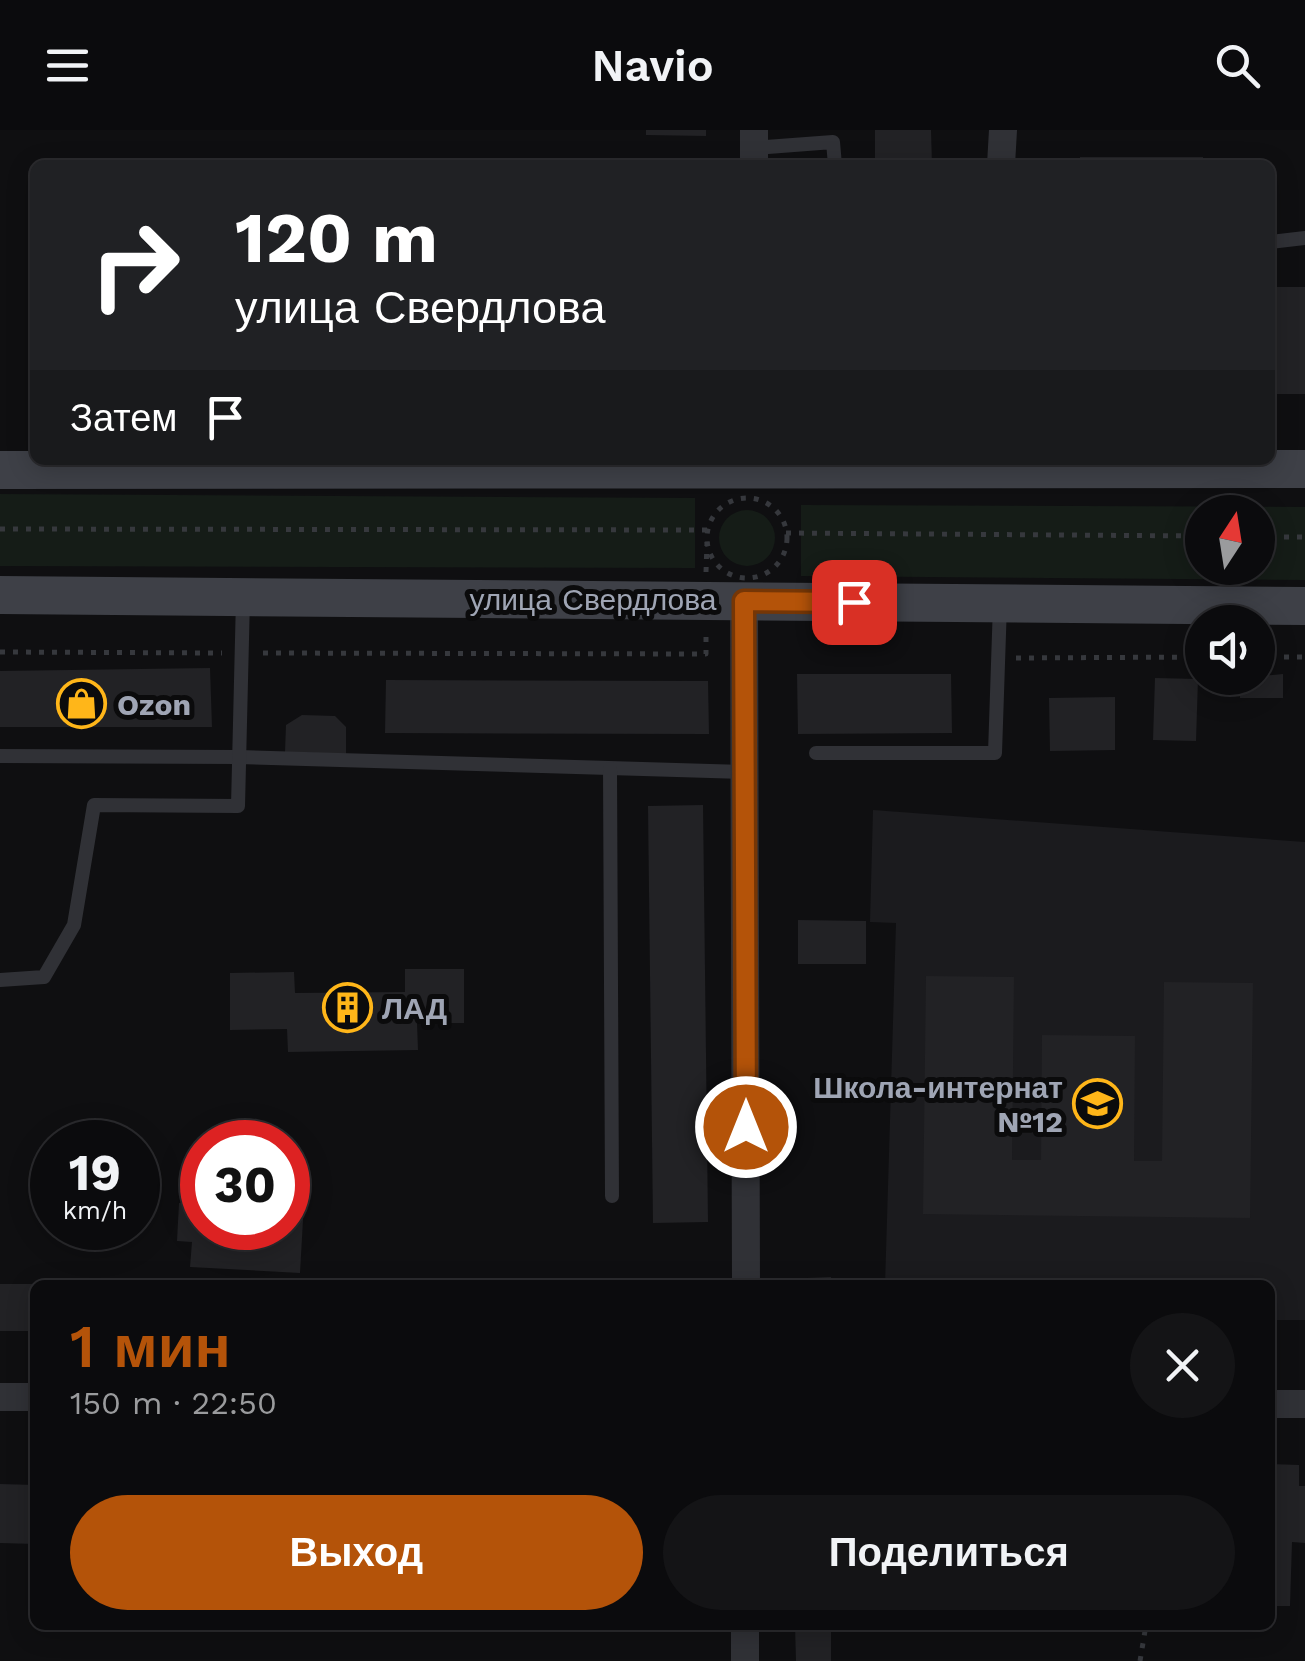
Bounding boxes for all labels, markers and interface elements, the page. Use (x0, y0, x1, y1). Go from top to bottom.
icon: menu (40, 38, 95, 93)
icon: search (1210, 38, 1265, 93)
text: Navio (591, 39, 714, 92)
text: 120 m (235, 197, 438, 279)
icon: right (70, 200, 200, 330)
text: улица Свердлова (235, 281, 605, 334)
icon: arrive (198, 390, 253, 445)
text: Затем (70, 396, 178, 440)
north arrow (1185, 495, 1275, 585)
map controls (1185, 495, 1275, 695)
pin (812, 560, 897, 645)
icon: arrive (827, 575, 882, 630)
street label: улица Свердлова (470, 582, 717, 617)
button: sound (1185, 605, 1275, 695)
shop icon: Ozon (56, 678, 108, 730)
place label: Ozon (117, 687, 191, 722)
building icon: ЛАД (321, 982, 373, 1034)
place label: ЛАД (382, 991, 447, 1026)
place label: Школа-интернат №12 (813, 1070, 1063, 1139)
position arrow (694, 1075, 798, 1179)
school or university icon: Школа-интернат №12 (1072, 1078, 1124, 1130)
speed limit sign: 30 (180, 1120, 310, 1250)
text: 19 (69, 1143, 121, 1202)
text: km/h (63, 1196, 127, 1225)
text: 1 мин (70, 1311, 231, 1382)
button: close (1130, 1313, 1235, 1418)
text: 150 m · 22:50 (70, 1384, 277, 1422)
button: Выход (70, 1495, 643, 1610)
button: Поделиться (663, 1495, 1235, 1610)

